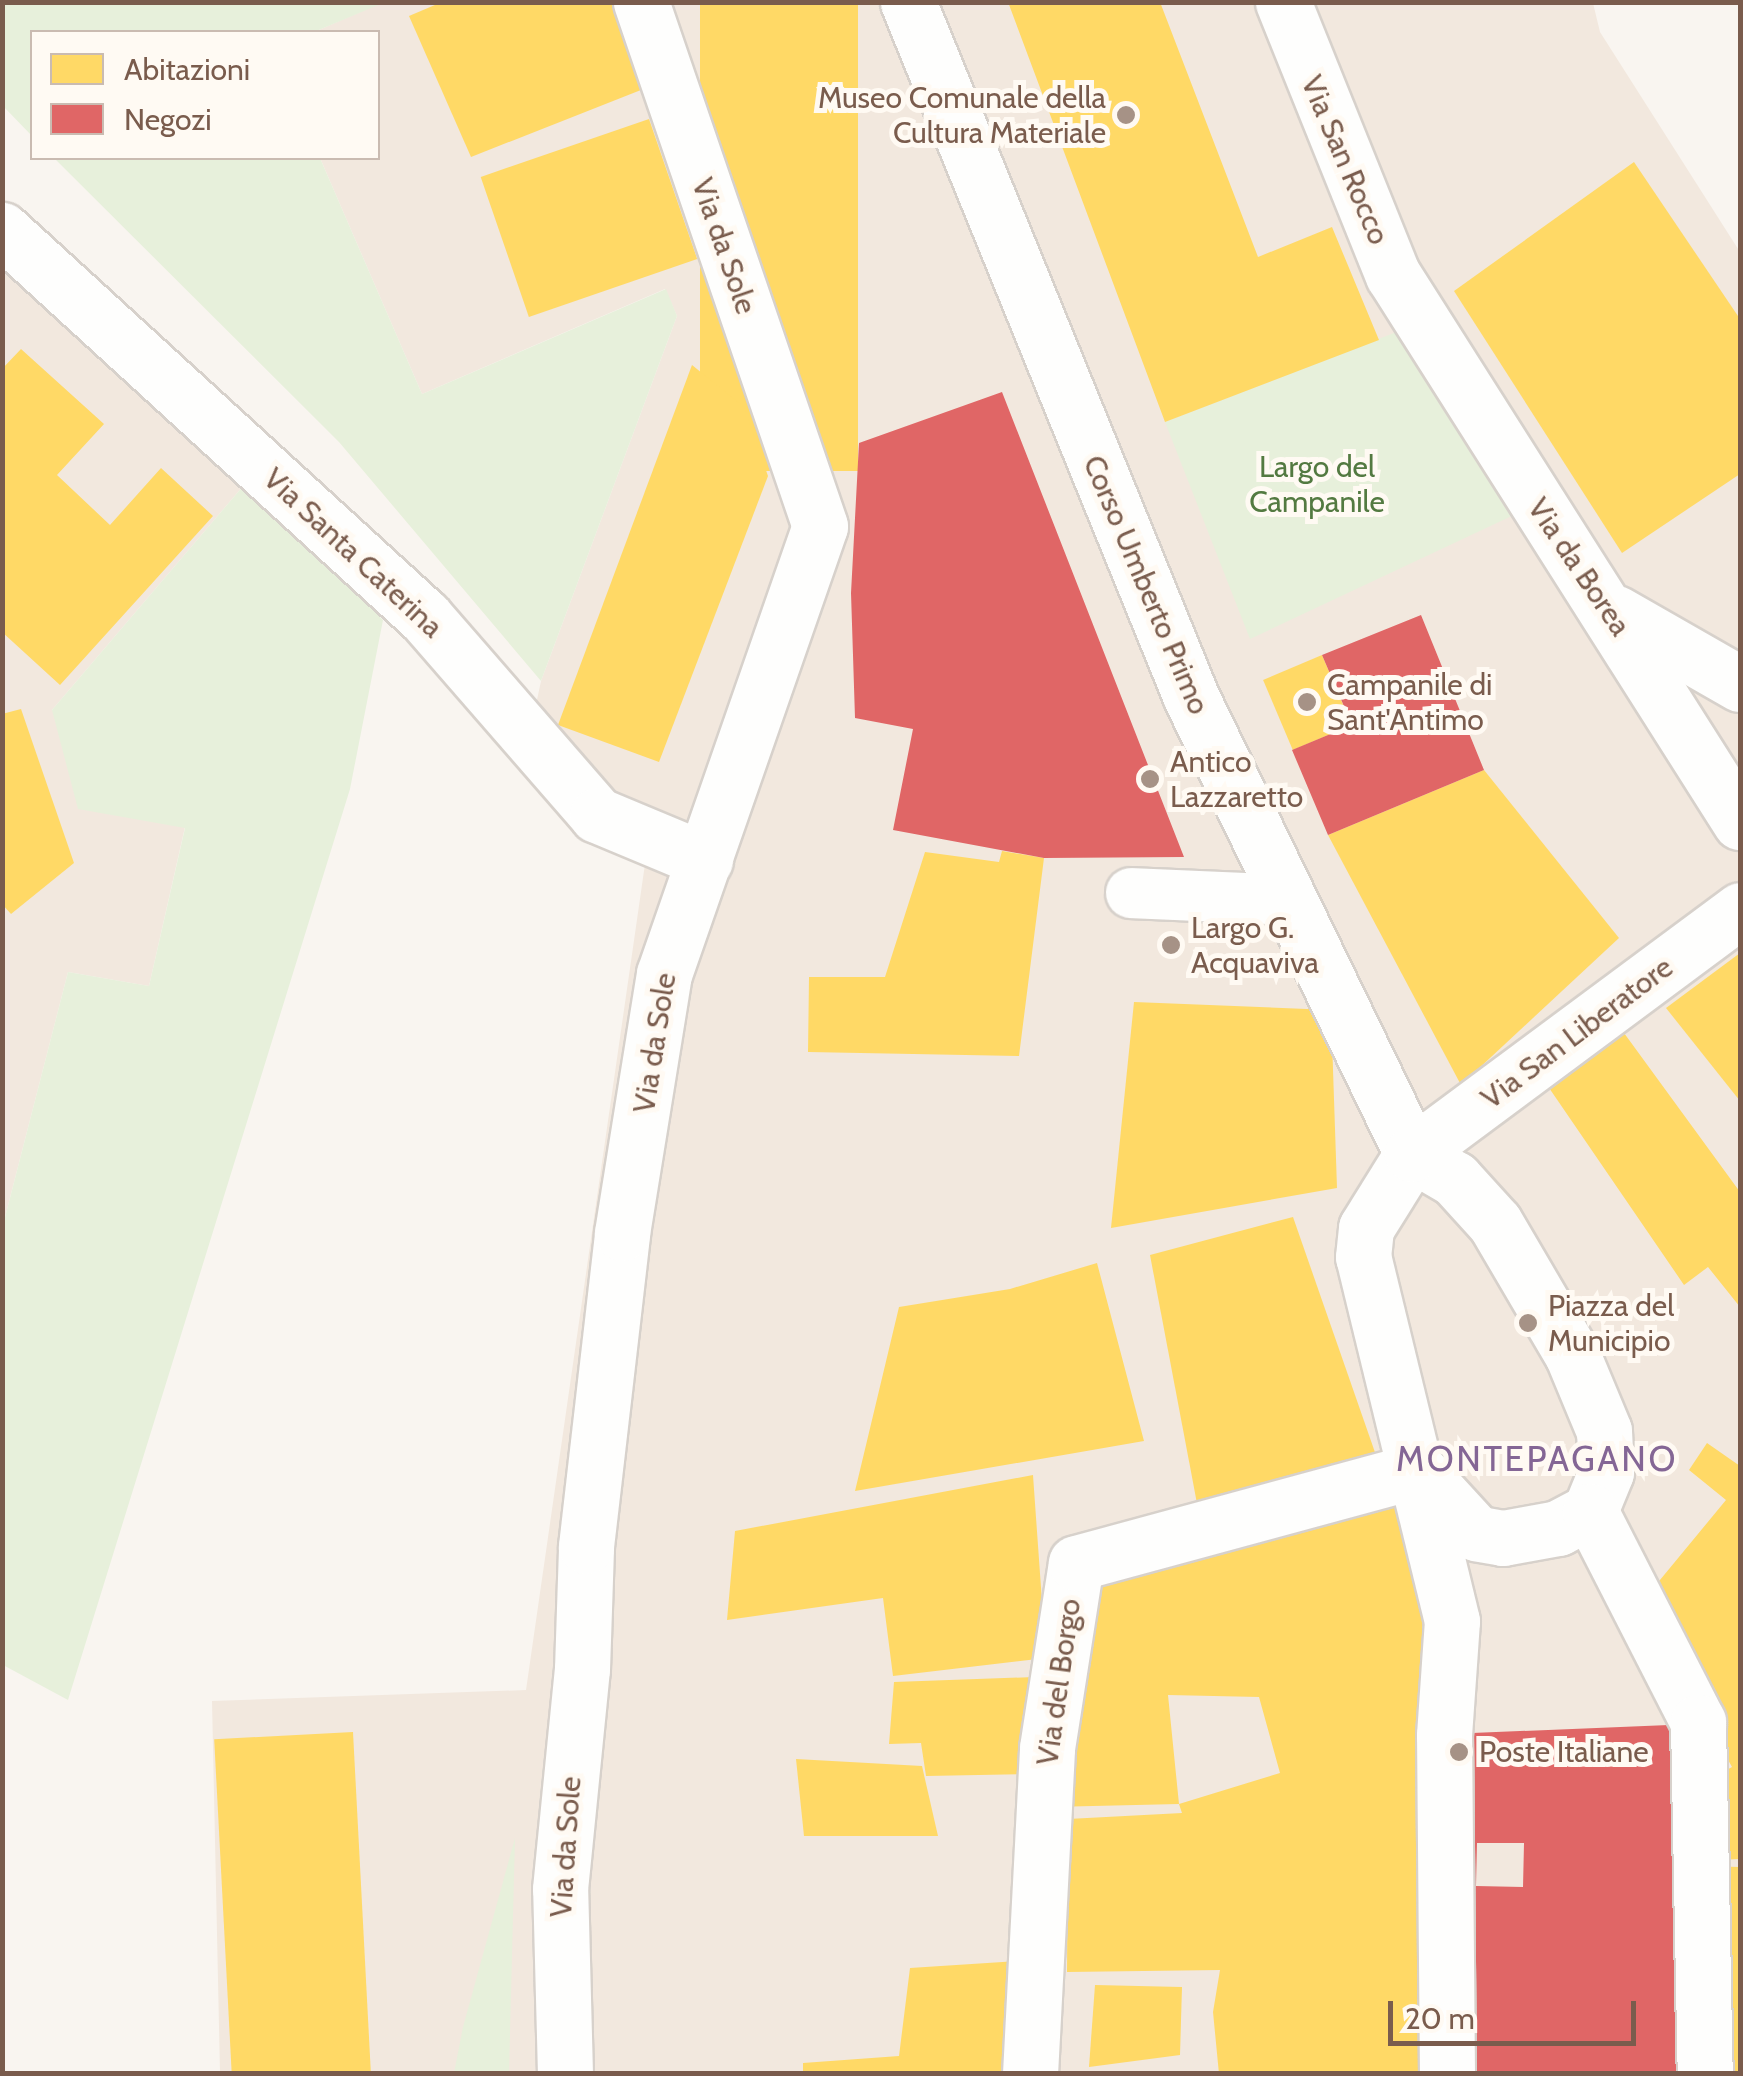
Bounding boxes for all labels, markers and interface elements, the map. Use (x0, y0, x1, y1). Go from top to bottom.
legend (30, 30, 380, 160)
text: Abitazioni (124, 51, 250, 88)
street label: Via San Rocco (1293, 70, 1397, 250)
place label: Museo Comunale della Cultura Materiale (818, 80, 1106, 150)
text: Negozi (124, 101, 212, 138)
marker: Museo Comunale della Cultura Materiale (1115, 104, 1137, 126)
street label: Via da Sole (684, 173, 764, 319)
park label: Largo del Campanile (1249, 449, 1385, 520)
street label: Corso Umberto Primo (1075, 450, 1217, 720)
street label: Via Santa Caterina (256, 461, 450, 645)
street label: Via da Borea (1520, 491, 1638, 643)
place label: Campanile di Sant'Antimo (1327, 667, 1492, 738)
marker: Campanile di Sant'Antimo (1296, 691, 1318, 713)
place label: Antico Lazzaretto (1170, 744, 1303, 814)
marker: Antico Lazzaretto (1139, 768, 1161, 790)
place label: Largo G. Acquaviva (1191, 910, 1319, 980)
marker: Largo G. Acquaviva (1160, 934, 1182, 956)
street label: Via San Liberatore (1474, 949, 1680, 1117)
street label: Via da Sole (626, 970, 684, 1116)
place label: Piazza del Municipio (1548, 1288, 1674, 1358)
marker: Piazza del Municipio (1517, 1312, 1539, 1334)
district label: MONTEPAGANO (1396, 1438, 1678, 1480)
street label: Via del Borgo (1029, 1596, 1089, 1768)
place label: Poste Italiane (1479, 1734, 1649, 1770)
marker: Poste Italiane (1448, 1741, 1470, 1763)
street label: Via da Sole (543, 1775, 589, 1919)
scale bar (1393, 1981, 1640, 2043)
text: 20 m (1405, 2000, 1475, 2037)

